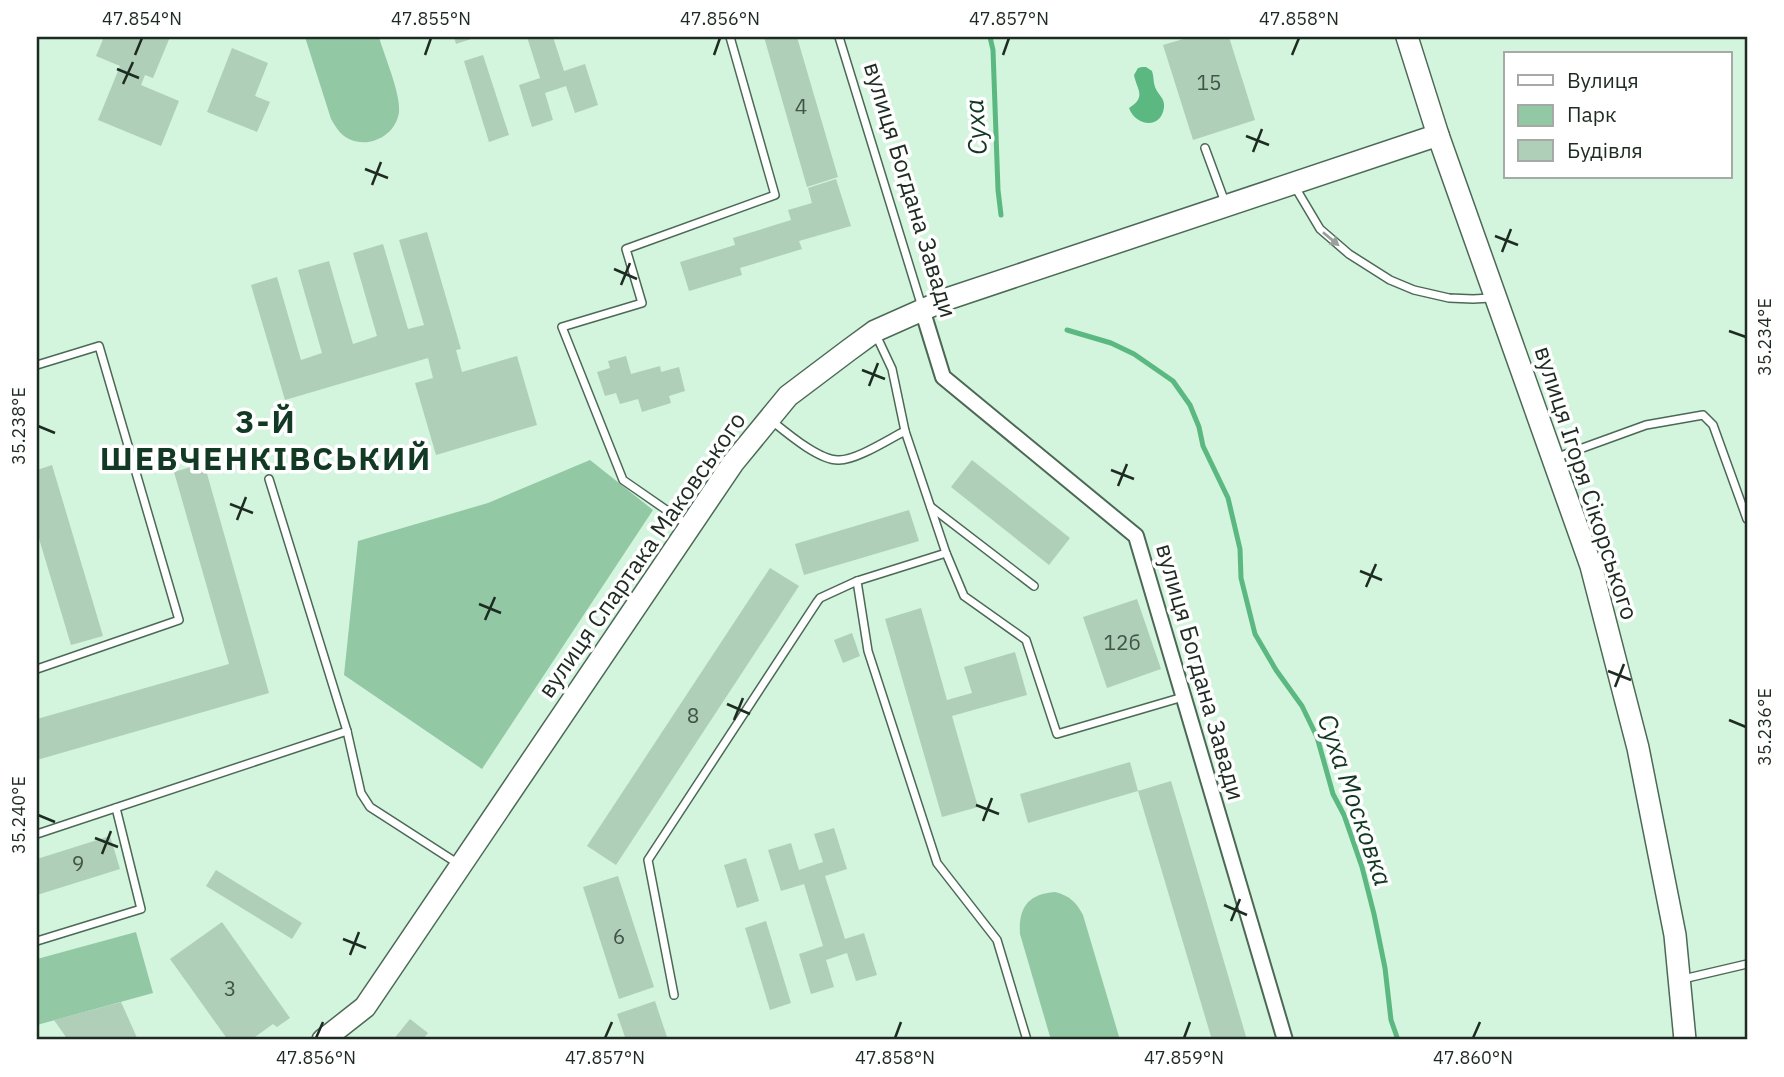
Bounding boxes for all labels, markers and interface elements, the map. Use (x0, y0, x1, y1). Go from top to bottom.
text: 47.854°N (102, 7, 182, 30)
text: 47.855°N (391, 7, 471, 30)
text: 47.856°N (680, 7, 760, 30)
text: 47.857°N (969, 7, 1049, 30)
text: 47.858°N (1259, 7, 1339, 30)
legend (1504, 52, 1732, 178)
street label: вулиця Богдана Завади (857, 58, 965, 321)
text: Вулиця (1567, 66, 1639, 94)
house number: 15 (1196, 68, 1222, 96)
house number: 4 (795, 92, 807, 120)
water label: Суха (956, 98, 994, 156)
text: Парк (1567, 100, 1617, 128)
text: Будівля (1567, 136, 1643, 164)
one-way arrow (1323, 231, 1340, 246)
text: 35.234°E (1753, 298, 1776, 376)
street label: вулиця Ігоря Сікорського (1528, 342, 1646, 624)
text: 35.238°E (7, 387, 30, 465)
district label: 3-Й ШЕВЧЕНКІВСЬКИЙ (100, 400, 432, 479)
street label: вулиця Спартака Маковського (530, 405, 752, 704)
street label: вулиця Богдана Завади (1149, 540, 1253, 804)
house number: 12б (1103, 628, 1141, 656)
text: 35.236°E (1753, 688, 1776, 766)
house number: 8 (687, 701, 699, 729)
water label: Суха Московка (1311, 709, 1401, 890)
text: 35.240°E (7, 776, 30, 854)
house number: 9 (72, 849, 84, 877)
house number: 6 (613, 922, 625, 950)
house number: 3 (224, 974, 236, 1002)
text: 47.856°N (276, 1046, 356, 1069)
text: 47.857°N (565, 1046, 645, 1069)
text: 47.858°N (855, 1046, 935, 1069)
text: 47.859°N (1144, 1046, 1224, 1069)
text: 47.860°N (1433, 1046, 1513, 1069)

